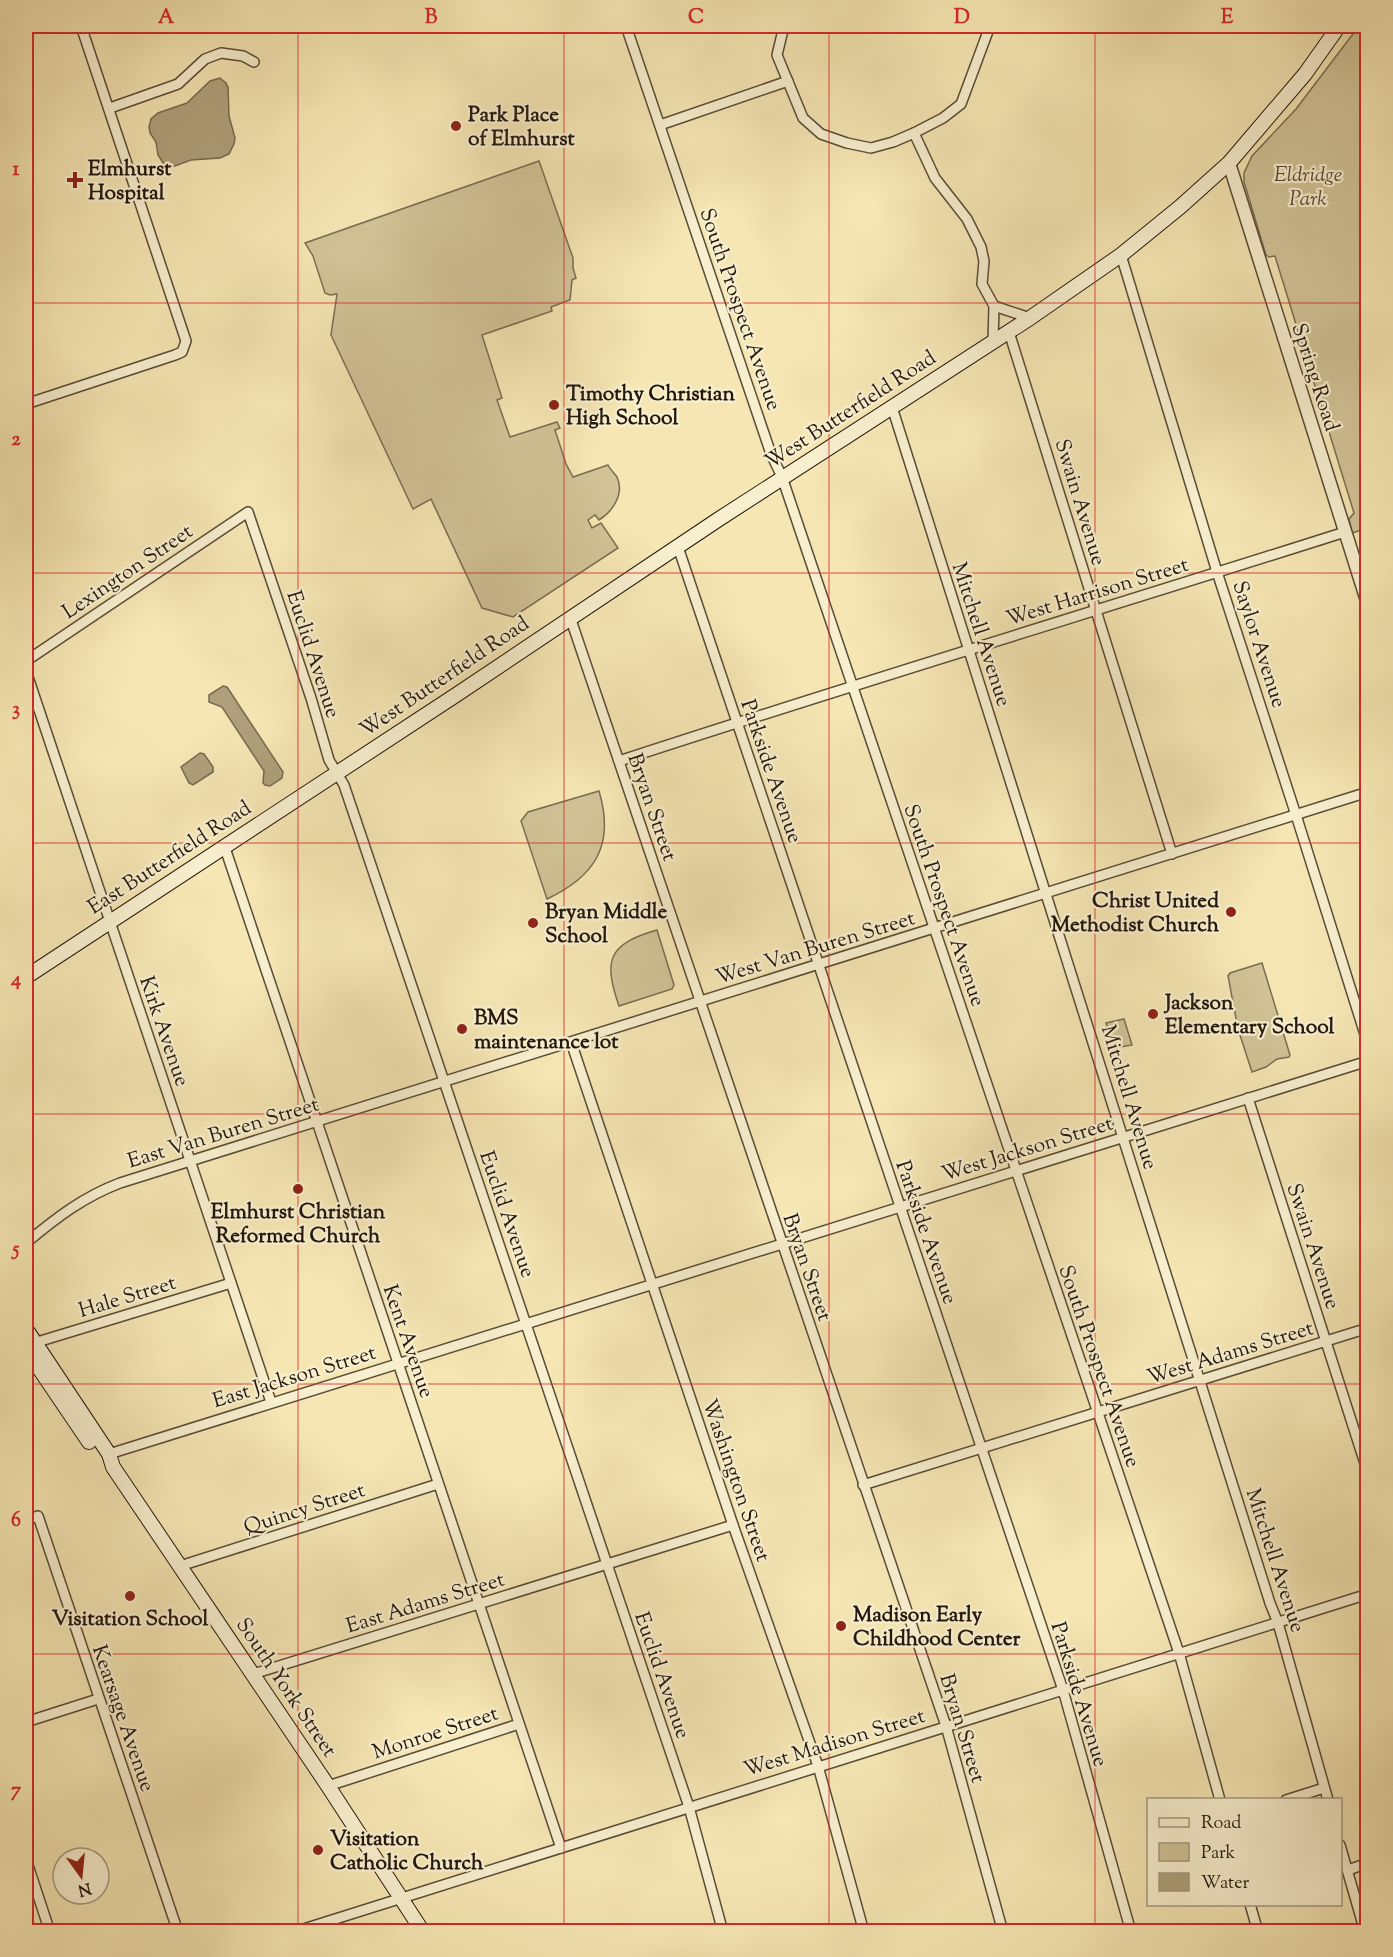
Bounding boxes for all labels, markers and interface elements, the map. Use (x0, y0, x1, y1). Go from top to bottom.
text: A (158, 4, 175, 33)
text: B (425, 4, 438, 33)
text: C (688, 4, 704, 33)
text: D (954, 4, 970, 33)
text: E (1221, 4, 1234, 33)
place label: Park Place of Elmhurst (468, 101, 575, 155)
marker: Park Place of Elmhurst (449, 119, 463, 133)
place label: Elmhurst Hospital (88, 155, 172, 209)
text: 1 (13, 156, 20, 185)
park label: Eldridge Park (1274, 161, 1342, 215)
marker: Elmhurst Hospital (66, 171, 84, 189)
street label: South Prospect Avenue (690, 205, 788, 415)
street label: Spring Road (1283, 320, 1346, 436)
street label: West Butterfield Road (760, 344, 943, 477)
place label: Timothy Christian High School (566, 380, 735, 434)
marker: Timothy Christian High School (547, 398, 561, 412)
text: 2 (11, 426, 21, 455)
street label: Swain Avenue (1046, 436, 1113, 570)
street label: Lexington Street (57, 518, 199, 628)
street label: West Harrison Street (1003, 551, 1193, 635)
street label: Mitchell Avenue (943, 559, 1018, 711)
street label: Saylor Avenue (1223, 577, 1293, 712)
street label: Euclid Avenue (277, 587, 347, 722)
street label: West Butterfield Road (354, 610, 536, 746)
text: 3 (12, 696, 20, 725)
street label: Parkside Avenue (731, 696, 809, 848)
street label: Bryan Street (619, 750, 684, 866)
street label: East Butterfield Road (82, 794, 258, 923)
street label: South Prospect Avenue (894, 801, 992, 1011)
place label: Christ United Methodist Church (1051, 887, 1220, 941)
place label: Bryan Middle School (545, 898, 667, 952)
street label: West Van Buren Street (712, 904, 919, 994)
marker: Christ United Methodist Church (1224, 905, 1238, 919)
marker: Bryan Middle School (526, 916, 540, 930)
text: 4 (10, 966, 21, 995)
street label: Kirk Avenue (130, 972, 196, 1091)
place label: Jackson Elementary School (1163, 989, 1335, 1043)
place label: BMS maintenance lot (474, 1004, 619, 1058)
marker: Jackson Elementary School (1146, 1007, 1160, 1021)
marker: BMS maintenance lot (455, 1022, 469, 1036)
street label: Mitchell Avenue (1092, 1022, 1164, 1174)
street label: East Van Buren Street (124, 1091, 323, 1177)
street label: West Jackson Street (938, 1110, 1117, 1190)
street label: Euclid Avenue (470, 1147, 542, 1282)
street label: Parkside Avenue (886, 1157, 964, 1309)
street label: Swain Avenue (1278, 1180, 1347, 1314)
marker: Elmhurst Christian Reformed Church (291, 1182, 305, 1196)
place label: Elmhurst Christian Reformed Church (211, 1198, 386, 1252)
street label: Bryan Street (774, 1210, 839, 1326)
text: 5 (11, 1236, 20, 1265)
street label: South Prospect Avenue (1049, 1262, 1147, 1472)
street label: Hale Street (75, 1269, 180, 1327)
street label: Kent Avenue (374, 1281, 441, 1402)
street label: West Adams Street (1144, 1314, 1318, 1394)
street label: East Jackson Street (209, 1339, 380, 1417)
street label: Washington Street (693, 1395, 777, 1566)
street label: Quincy Street (240, 1476, 369, 1544)
street label: Mitchell Avenue (1237, 1485, 1312, 1637)
text: 6 (11, 1507, 21, 1536)
street label: East Adams Street (343, 1566, 508, 1642)
marker: Visitation School (123, 1589, 137, 1603)
place label: Madison Early Childhood Center (853, 1601, 1020, 1655)
place label: Visitation School (52, 1605, 208, 1635)
street label: Euclid Avenue (625, 1608, 697, 1743)
street label: South York Street (228, 1612, 343, 1764)
street label: Parkside Avenue (1042, 1618, 1114, 1771)
marker: Madison Early Childhood Center (834, 1619, 848, 1633)
street label: Kearsage Avenue (83, 1641, 161, 1796)
street label: Bryan Street (930, 1670, 992, 1787)
street label: Monroe Street (369, 1699, 502, 1768)
street label: West Madison Street (740, 1702, 929, 1786)
text: 7 (11, 1777, 22, 1806)
legend (1147, 1798, 1342, 1906)
text: Road (1201, 1811, 1241, 1837)
place label: Visitation Catholic Church (330, 1825, 484, 1879)
text: Park (1201, 1841, 1236, 1867)
marker: Visitation Catholic Church (311, 1843, 325, 1857)
north arrow (51, 1846, 111, 1906)
text: Water (1201, 1871, 1250, 1897)
text: N (75, 1875, 93, 1901)

